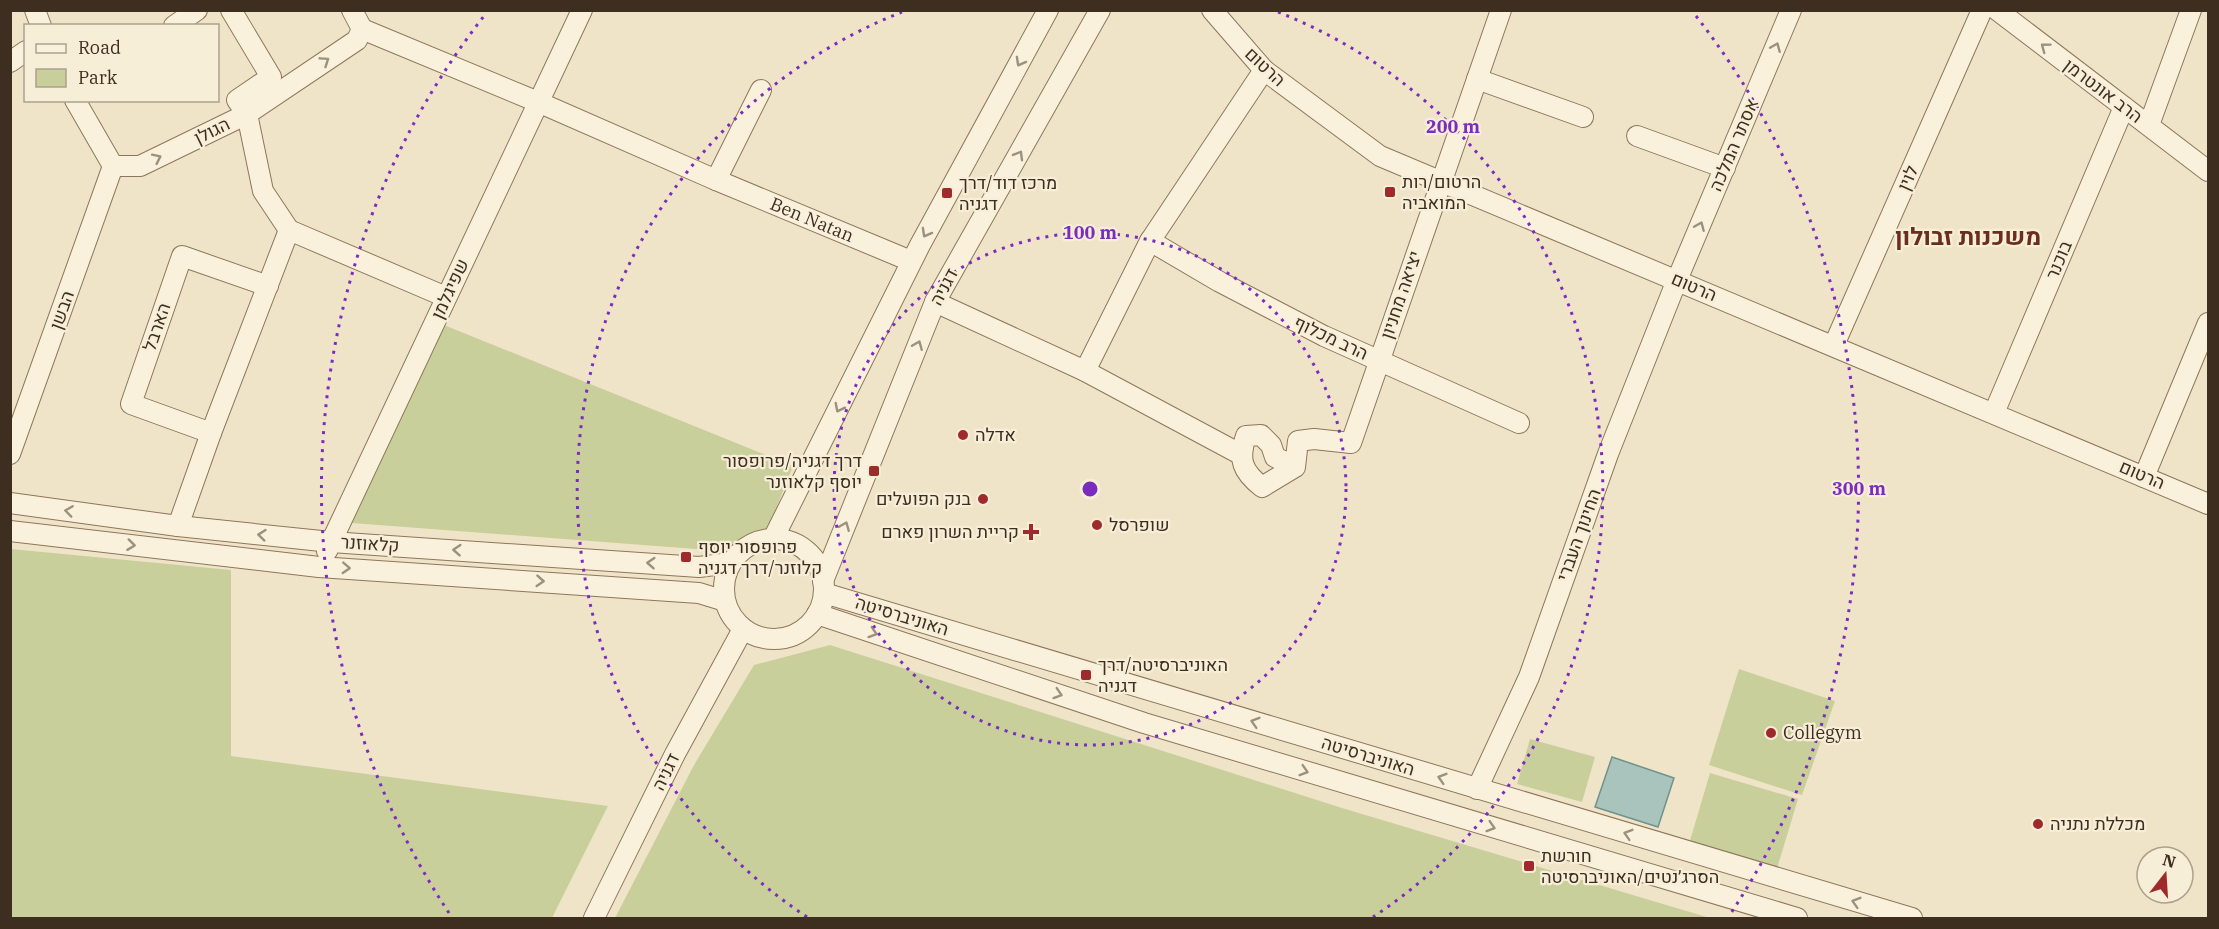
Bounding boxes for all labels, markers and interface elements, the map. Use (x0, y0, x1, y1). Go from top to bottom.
legend (24, 24, 219, 102)
text: Road (78, 36, 121, 59)
street label: הרטום (1240, 42, 1290, 91)
one-way arrow (1769, 42, 1781, 53)
one-way arrow (2040, 43, 2051, 54)
street label: הרב אונטרמן (2059, 53, 2147, 128)
one-way arrow (1016, 56, 1027, 66)
one-way arrow (319, 57, 330, 68)
text: Park (78, 66, 118, 89)
street label: אסתר המלכה (1704, 95, 1763, 195)
street label: הגולן (190, 112, 234, 149)
text: 200 m (1426, 115, 1481, 138)
one-way arrow (1011, 151, 1023, 161)
one-way arrow (150, 154, 161, 165)
street label: לוין (1892, 162, 1923, 194)
place label: הרטום/רות המואביה (1402, 170, 1481, 214)
place label: מרכז דוד/דרך דגניה (959, 171, 1057, 215)
marker: הרטום/רות המואביה (1383, 185, 1397, 199)
marker: מרכז דוד/דרך דגניה (940, 186, 954, 200)
street label: Ben Natan (767, 192, 858, 247)
district label: משכנות זבולון (1895, 220, 2041, 252)
text: 100 m (1063, 221, 1118, 244)
one-way arrow (1693, 222, 1705, 233)
one-way arrow (922, 227, 933, 237)
street label: בוכנר (2040, 237, 2077, 283)
street label: יציאה מחניון (1375, 248, 1426, 342)
street label: שפיגלמן (426, 255, 473, 323)
street label: דגניה (924, 264, 963, 309)
street label: הרטום (1668, 267, 1720, 306)
street label: הבשן (44, 287, 79, 332)
street label: הארבל (138, 300, 175, 354)
street label: הרב מכלוף (1290, 310, 1372, 365)
one-way arrow (911, 341, 923, 352)
one-way arrow (835, 401, 847, 412)
place label: אדלה (975, 423, 1016, 446)
marker: אדלה (956, 428, 970, 442)
place label: דרך דגניה/פרופסור יוסף קלאוזנר (723, 449, 862, 493)
street label: הרטום (2116, 455, 2168, 494)
marker: דרך דגניה/פרופסור יוסף קלאוזנר (867, 464, 881, 478)
text: 300 m (1832, 477, 1887, 500)
centre of rings (1080, 479, 1100, 499)
street label: החינוך העברי (1551, 486, 1606, 584)
place label: בנק הפועלים (876, 487, 972, 510)
marker: בנק הפועלים (976, 492, 990, 506)
one-way arrow (64, 505, 73, 518)
place label: שופרסל (1109, 513, 1169, 536)
marker: שופרסל (1090, 518, 1104, 532)
place label: קריית השרון פארם (881, 520, 1019, 543)
one-way arrow (838, 522, 850, 533)
marker: קריית השרון פארם (1024, 525, 1038, 539)
one-way arrow (258, 529, 267, 542)
street label: קלאוזנר (340, 530, 400, 557)
place label: פרופסור יוסף קלוזנר/דרך דגניה (698, 535, 822, 579)
one-way arrow (127, 538, 136, 551)
one-way arrow (452, 544, 461, 557)
marker: פרופסור יוסף קלוזנר/דרך דגניה (679, 550, 693, 564)
one-way arrow (647, 557, 656, 570)
one-way arrow (341, 562, 350, 575)
one-way arrow (536, 574, 545, 587)
street label: האוניברסיטה (853, 590, 952, 641)
one-way arrow (867, 626, 878, 638)
place label: האוניברסיטה/דרך דגניה (1098, 653, 1228, 697)
marker: האוניברסיטה/דרך דגניה (1079, 668, 1093, 682)
one-way arrow (1052, 687, 1063, 699)
one-way arrow (1250, 717, 1261, 729)
place label: Collegym (1783, 721, 1862, 744)
marker: Collegym (1764, 726, 1778, 740)
street label: האוניברסיטה (1319, 730, 1418, 781)
street label: דגניה (647, 749, 684, 794)
one-way arrow (1298, 764, 1309, 776)
one-way arrow (1437, 773, 1448, 785)
place label: מכללת נתניה (2050, 812, 2145, 835)
marker: מכללת נתניה (2031, 817, 2045, 831)
one-way arrow (1485, 820, 1496, 832)
one-way arrow (1623, 829, 1634, 841)
place label: חורשת הסרג׳נטים/האוניברסיטה (1541, 844, 1719, 888)
north arrow (2135, 845, 2195, 905)
text: N (2160, 849, 2178, 872)
marker: חורשת הסרג׳נטים/האוניברסיטה (1522, 859, 1536, 873)
one-way arrow (1851, 897, 1861, 909)

